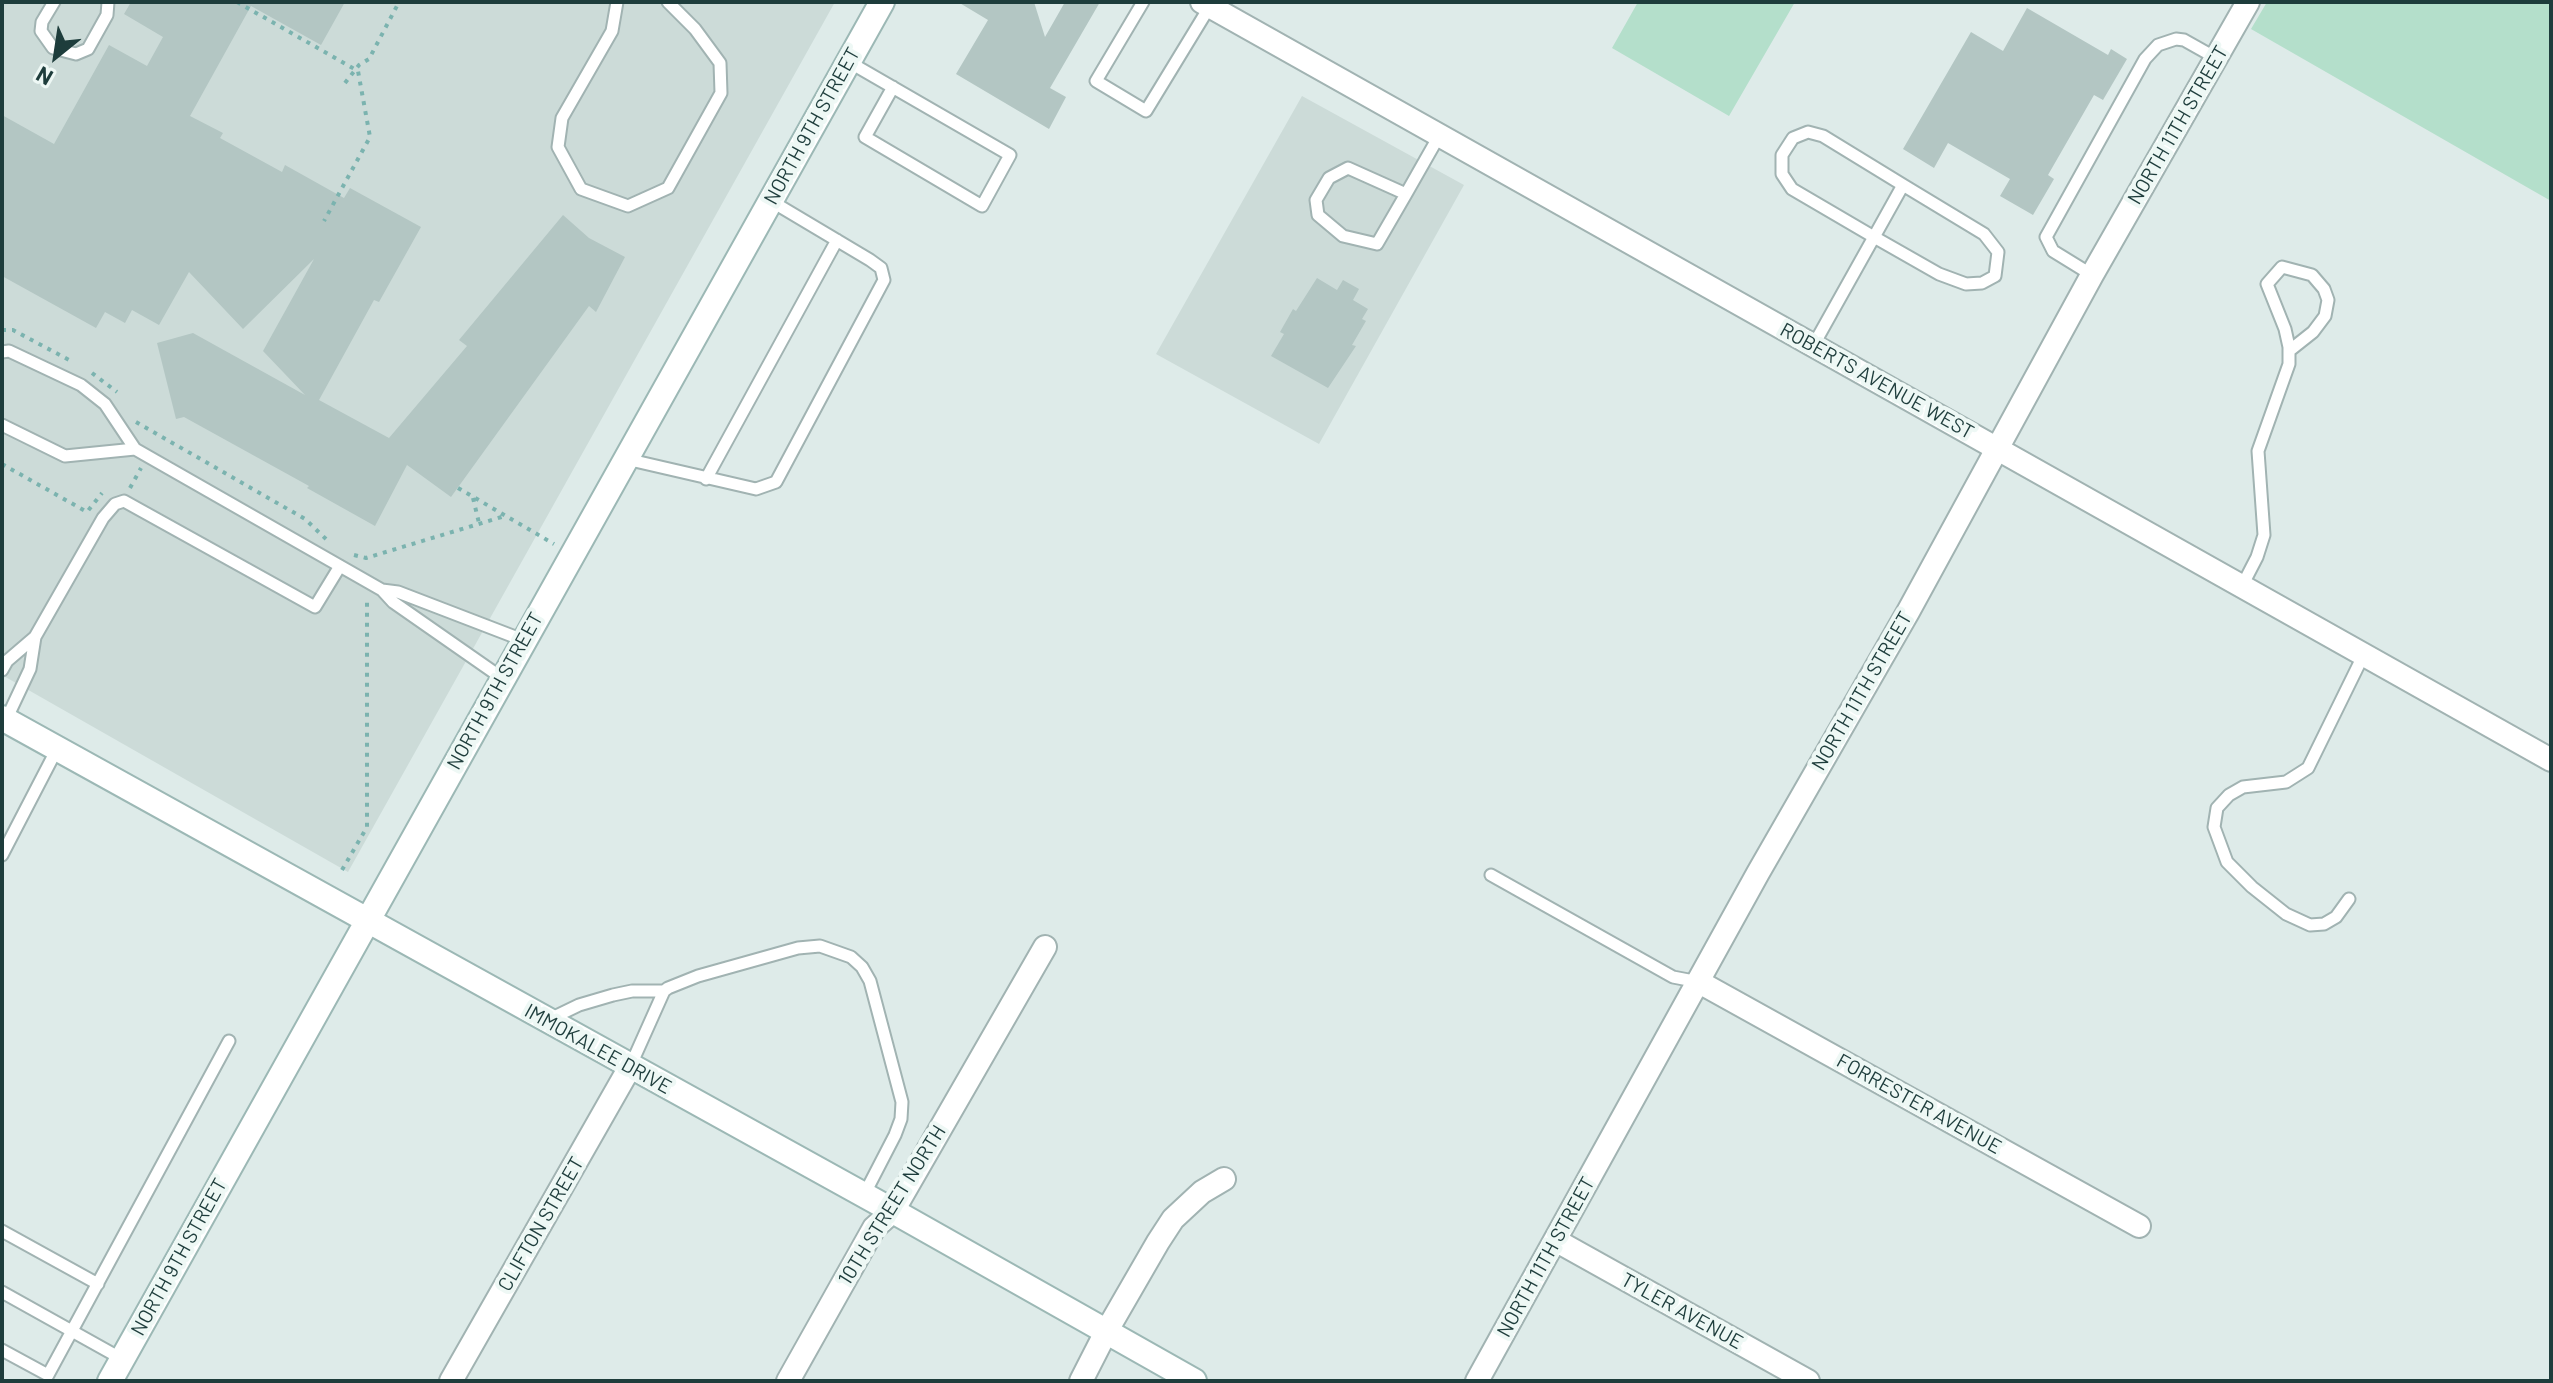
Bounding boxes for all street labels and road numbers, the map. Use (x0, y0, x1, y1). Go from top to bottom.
street label: NORTH 11TH STREET (2123, 41, 2233, 209)
street label: NORTH 9TH STREET (759, 43, 865, 209)
street label: ROBERTS AVENUE WEST (1776, 318, 1978, 444)
street label: NORTH 11TH STREET (1807, 607, 1917, 775)
street label: NORTH 9TH STREET (442, 608, 548, 774)
street label: IMMOKALEE DRIVE (520, 999, 676, 1099)
street label: FORRESTER AVENUE (1832, 1049, 2006, 1159)
street label: 10TH STREET NORTH (833, 1121, 951, 1289)
street label: CLIFTON STREET (493, 1153, 589, 1295)
street label: NORTH 11TH STREET (1492, 1173, 1600, 1341)
street label: NORTH 9TH STREET (126, 1174, 232, 1340)
street label: TYLER AVENUE (1617, 1268, 1747, 1354)

